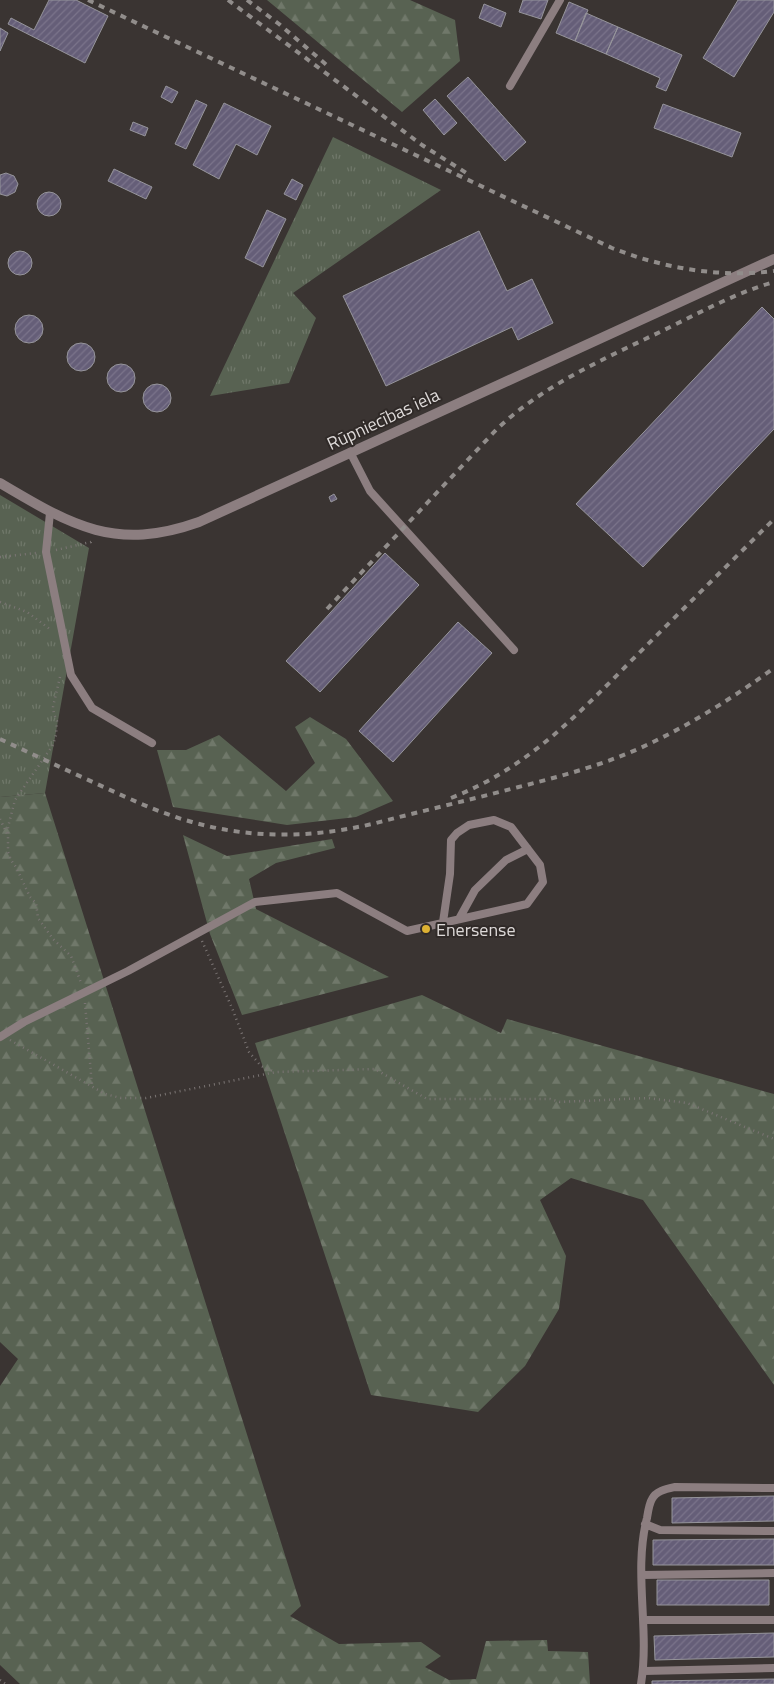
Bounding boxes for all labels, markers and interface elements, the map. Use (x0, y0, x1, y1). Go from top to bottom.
street label: Rūpniecības iela (322, 381, 444, 457)
place label: Enersense (436, 916, 516, 943)
marker: Enersense (420, 923, 432, 935)

